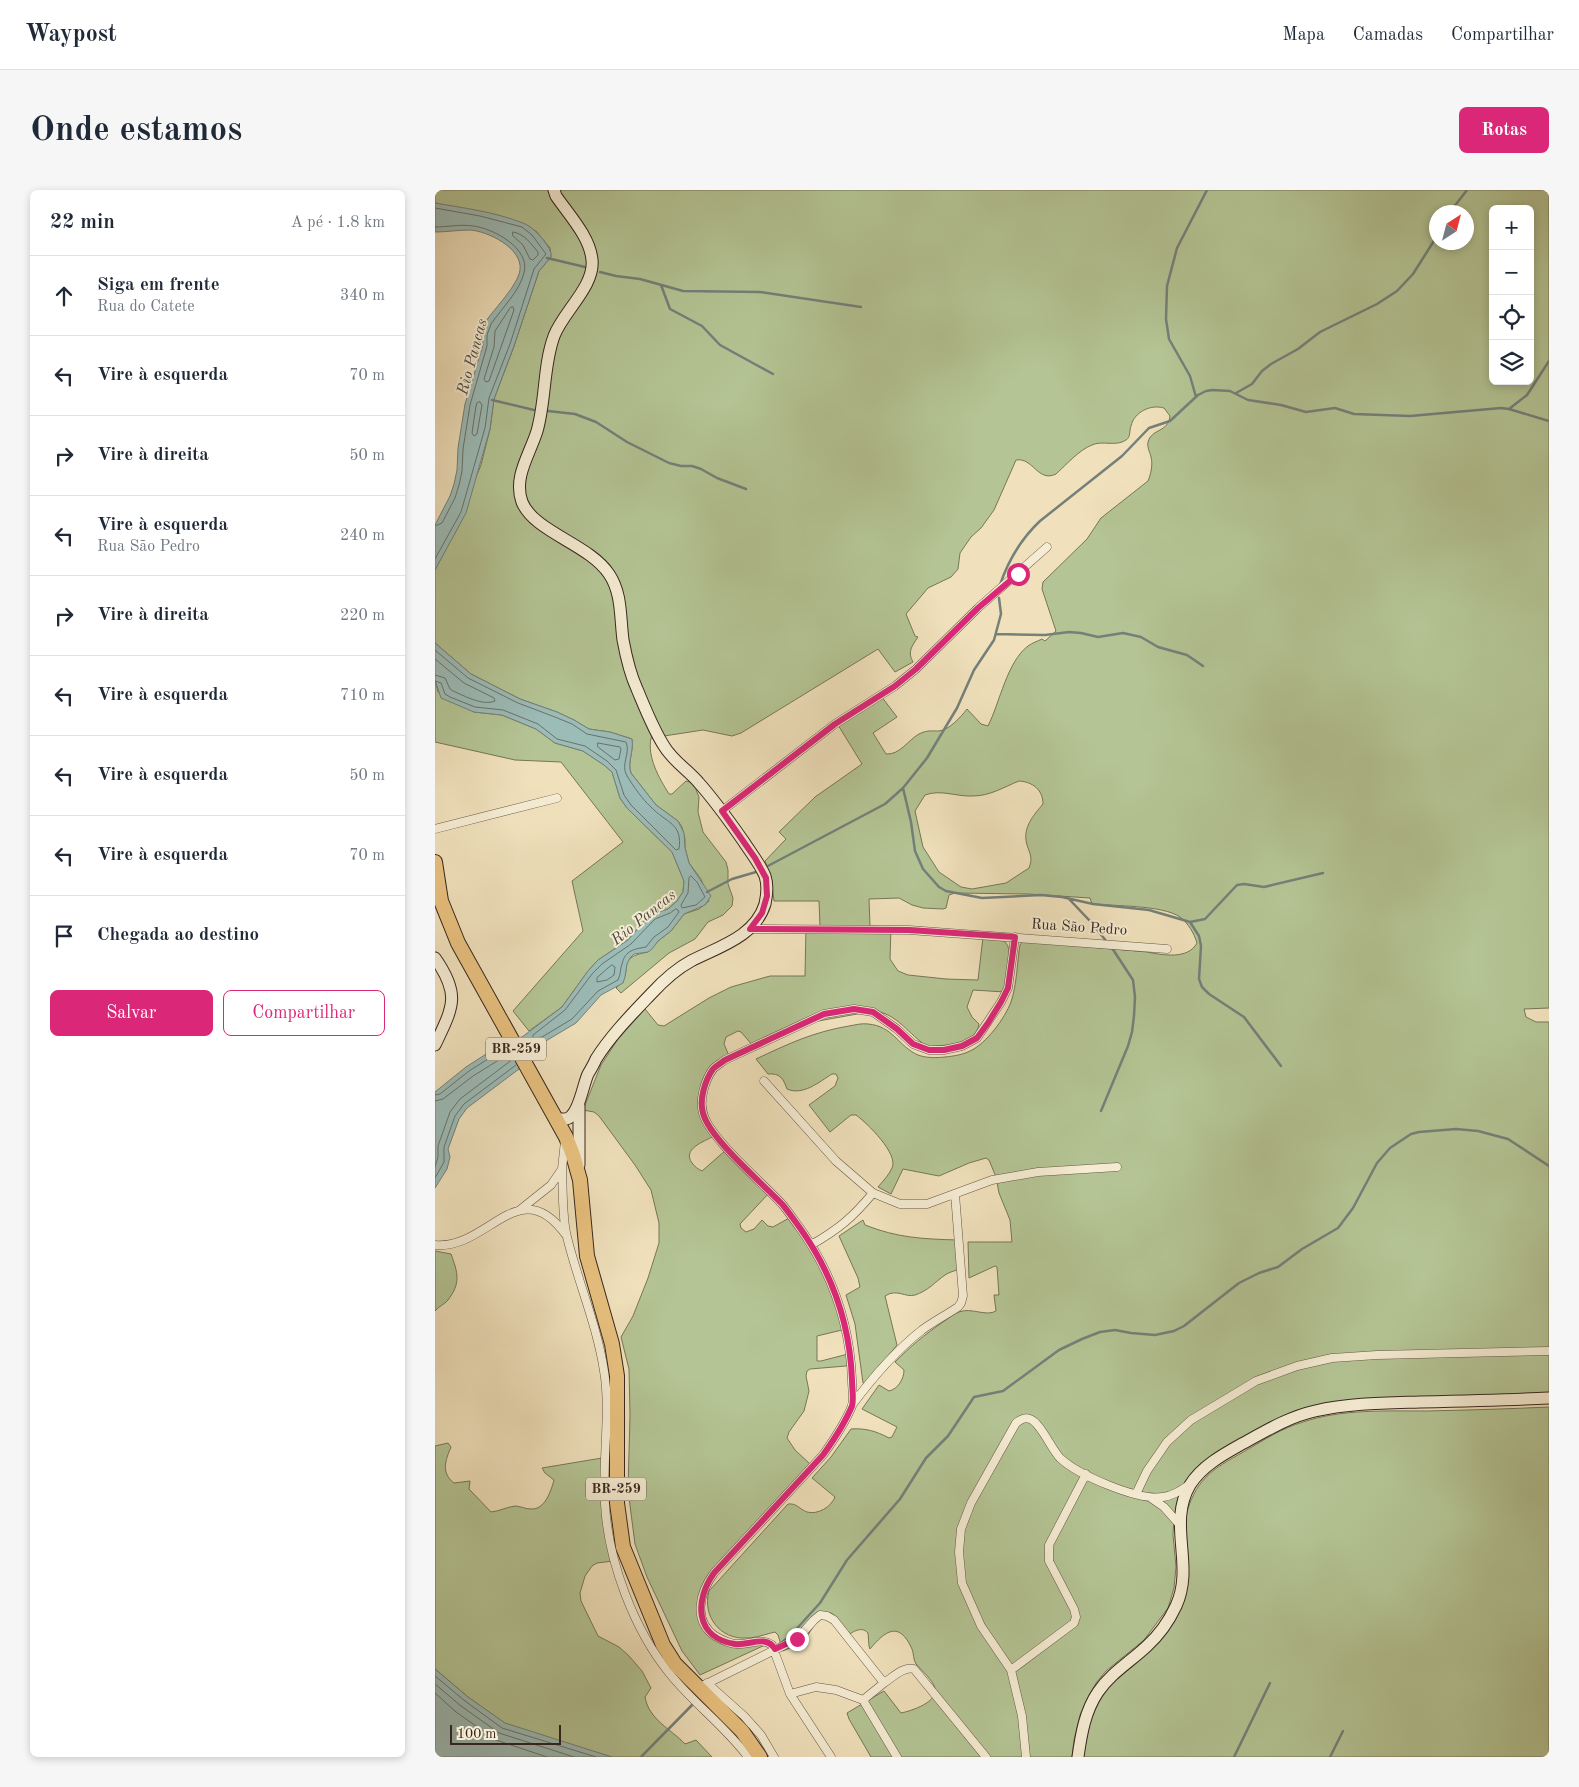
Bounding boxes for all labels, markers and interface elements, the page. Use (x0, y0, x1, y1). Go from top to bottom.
text: Waypost (25, 23, 117, 47)
text: Mapa (1283, 26, 1325, 44)
text: Camadas (1353, 26, 1423, 44)
text: Compartilhar (1451, 26, 1554, 44)
button: Rotas (1459, 107, 1549, 153)
text: Onde estamos (30, 113, 242, 148)
north arrow (1429, 205, 1474, 250)
map controls (1489, 205, 1534, 385)
button: + (1489, 205, 1534, 250)
text: 22 min (50, 212, 115, 233)
text: A pé · 1.8 km (291, 215, 385, 231)
button: − (1489, 250, 1534, 295)
text: Siga em frente (97, 276, 220, 295)
icon: ahead (50, 282, 78, 310)
text: 340 m (340, 288, 385, 304)
button: locate (1489, 295, 1534, 340)
text: Rua do Catete (97, 299, 195, 315)
water label: Rio Pancas (455, 317, 491, 398)
button: layers (1489, 340, 1534, 385)
icon: left (50, 362, 78, 390)
text: Vire à esquerda (97, 366, 228, 385)
text: 70 m (349, 368, 385, 384)
icon: right (50, 442, 78, 470)
text: Vire à direita (97, 446, 209, 465)
text: 50 m (349, 448, 385, 464)
text: Vire à esquerda (97, 516, 228, 535)
icon: left (50, 522, 78, 550)
text: 240 m (340, 528, 385, 544)
text: Rua São Pedro (97, 539, 200, 555)
route start (1007, 563, 1030, 586)
icon: right (50, 602, 78, 630)
text: Vire à direita (97, 606, 209, 625)
text: 220 m (340, 608, 385, 624)
icon: left (50, 682, 78, 710)
text: Vire à esquerda (97, 686, 228, 705)
text: 710 m (340, 688, 385, 704)
icon: left (50, 762, 78, 790)
text: Vire à esquerda (97, 766, 228, 785)
text: 50 m (349, 768, 385, 784)
icon: left (50, 842, 78, 870)
text: Vire à esquerda (97, 846, 228, 865)
text: 70 m (349, 848, 385, 864)
water label: Rio Pancas (608, 887, 680, 949)
street label: Rua São Pedro (1030, 917, 1128, 939)
icon: arrive (50, 922, 78, 950)
text: Chegada ao destino (97, 926, 259, 945)
button: Salvar (50, 990, 213, 1036)
button: Compartilhar (223, 990, 385, 1036)
road number: BR-259 (486, 1038, 546, 1061)
road number: BR-259 (586, 1478, 646, 1500)
route end (786, 1628, 809, 1651)
scale bar (450, 1722, 561, 1745)
text: 100 m (457, 1727, 496, 1741)

